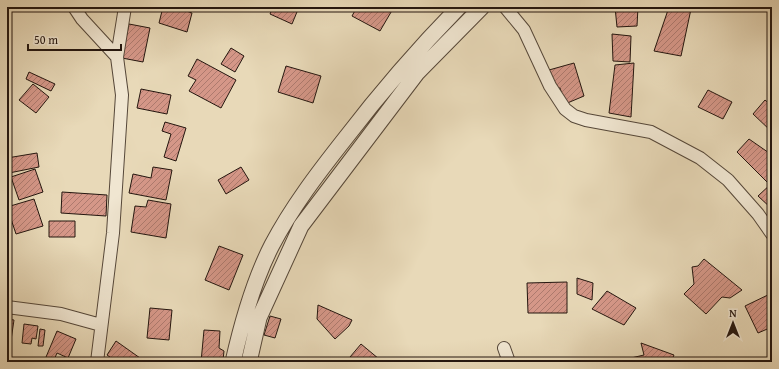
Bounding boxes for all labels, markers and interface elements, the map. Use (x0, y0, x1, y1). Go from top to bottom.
scale bar (28, 26, 121, 52)
text: 50 m (34, 31, 58, 48)
north arrow (713, 303, 753, 343)
text: N (729, 305, 737, 321)

